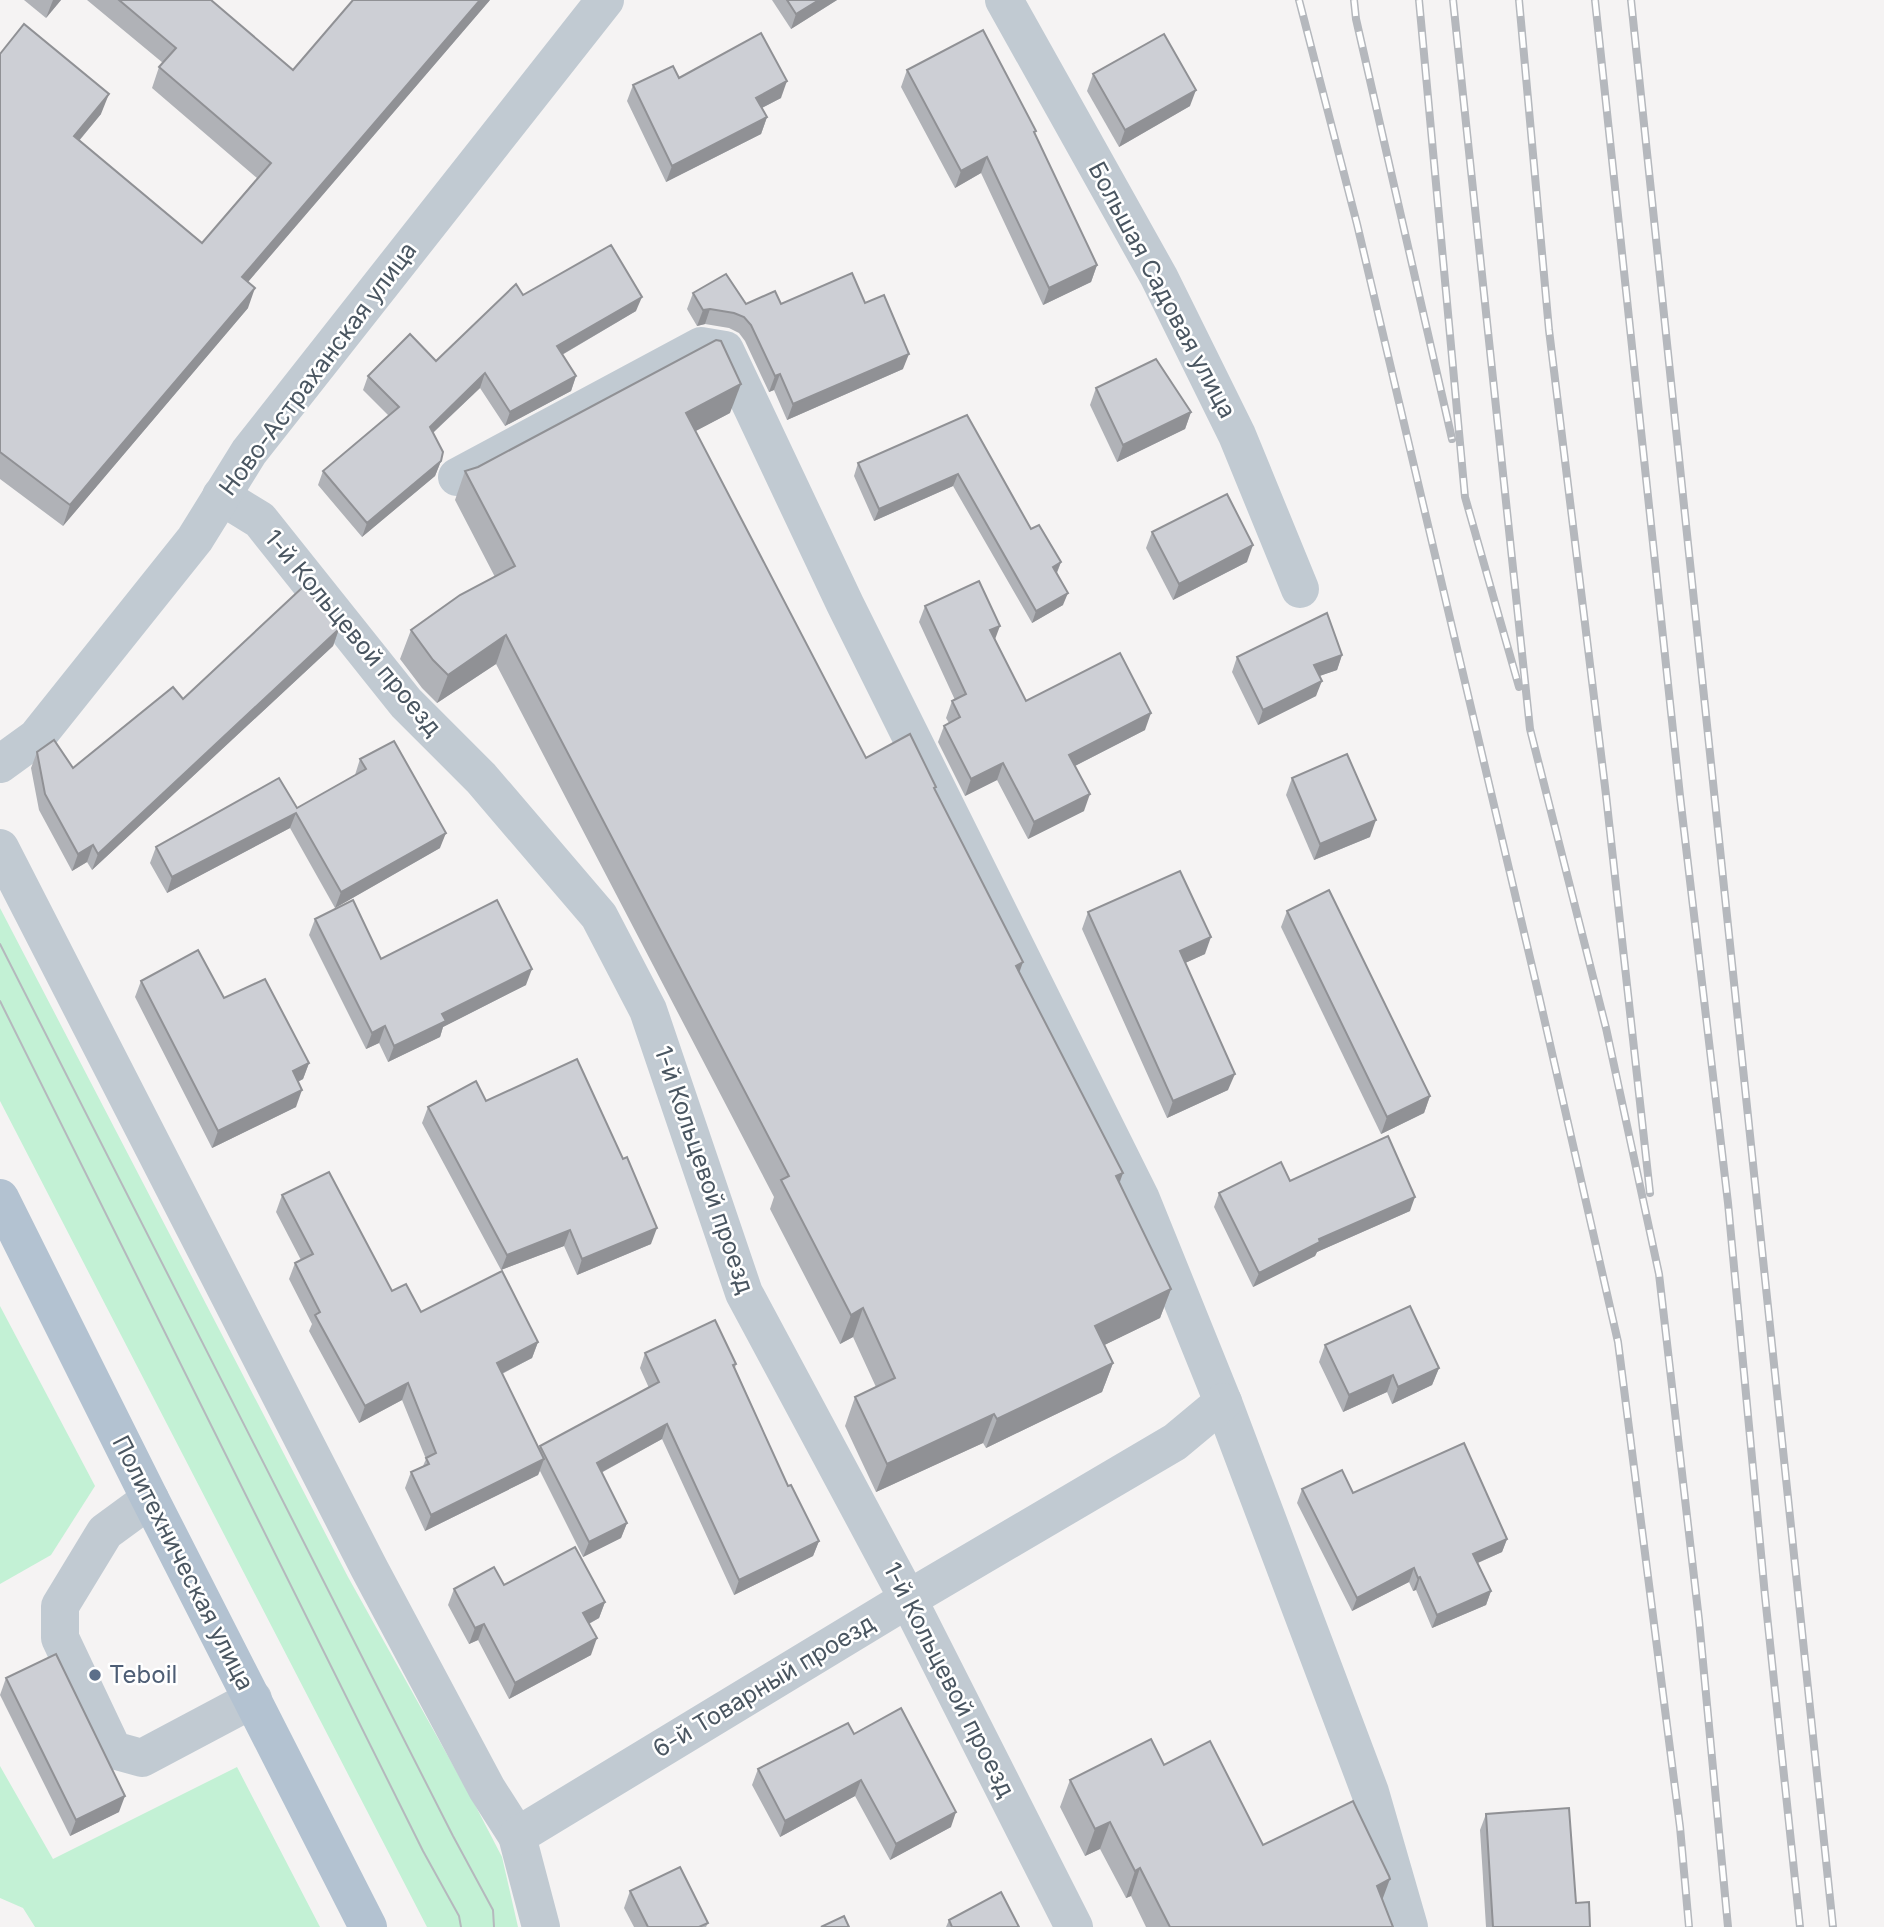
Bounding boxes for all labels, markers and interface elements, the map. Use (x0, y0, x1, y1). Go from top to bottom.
street label: Большая Садовая улица (1082, 157, 1242, 423)
street label: Ново-Астраханская улица (213, 236, 422, 501)
street label: 1-й Кольцевой проезд (259, 524, 448, 742)
street label: 1-й Кольцевой проезд (648, 1042, 760, 1297)
street label: Политехническая улица (106, 1430, 260, 1695)
street label: 1-й Кольцевой проезд (878, 1557, 1021, 1802)
street label: 6-й Товарный проезд (648, 1608, 880, 1763)
place label: Teboil (109, 1660, 177, 1689)
marker: Teboil (87, 1667, 103, 1683)

